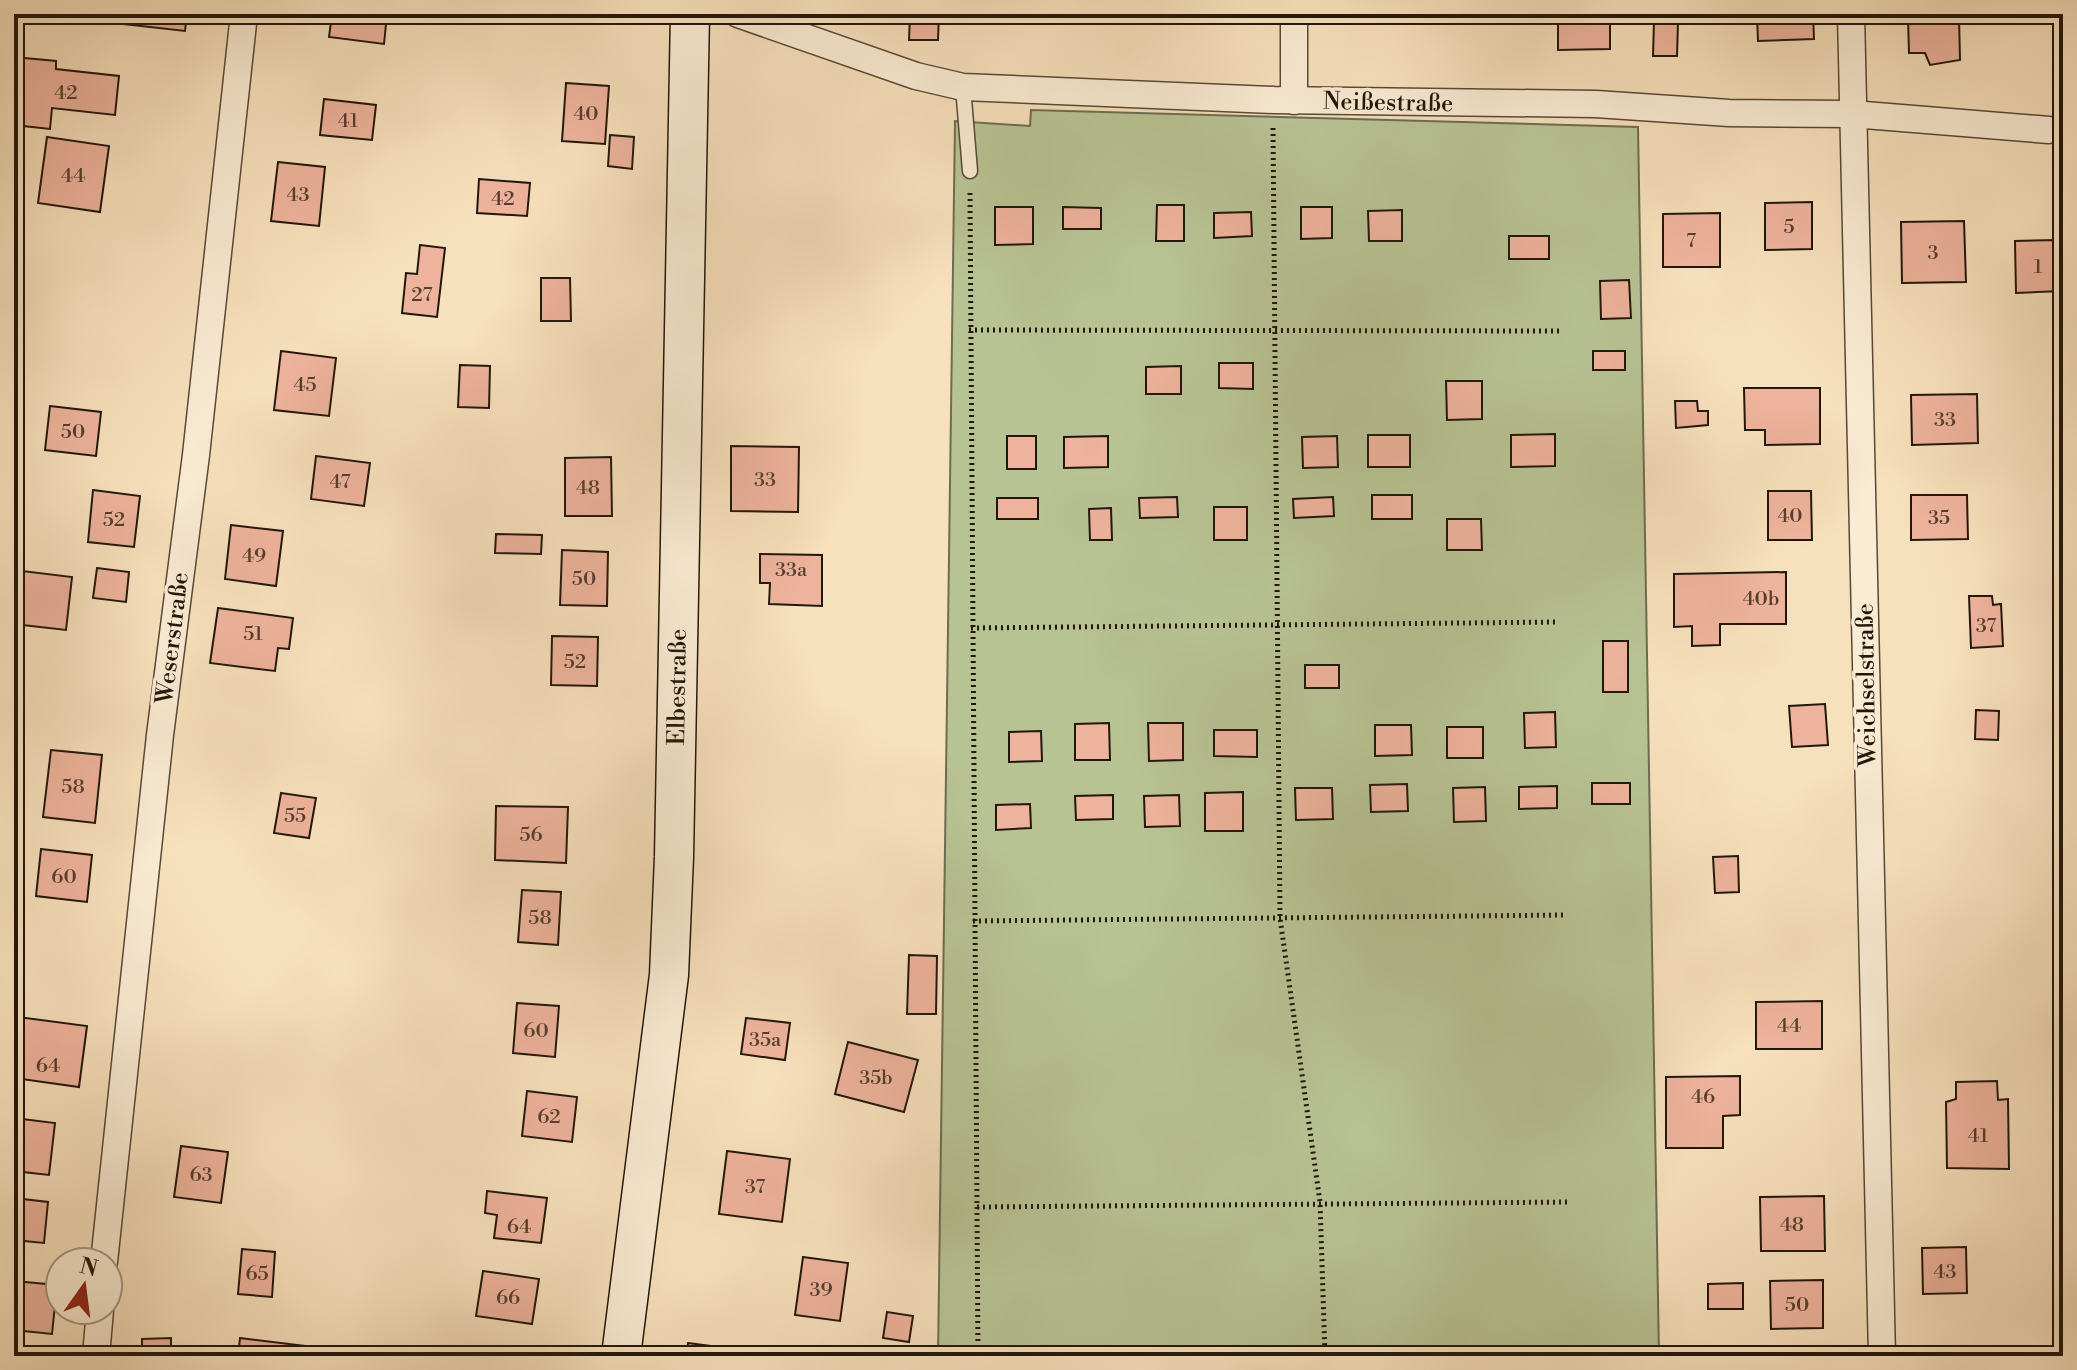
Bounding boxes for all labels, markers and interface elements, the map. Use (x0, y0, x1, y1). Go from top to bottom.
house number: 42 (54, 81, 78, 106)
street label: Neißestraße (1323, 87, 1453, 119)
house number: 40 (573, 102, 599, 127)
house number: 41 (338, 109, 359, 134)
house number: 44 (61, 164, 85, 189)
house number: 43 (287, 183, 309, 208)
house number: 42 (491, 187, 515, 212)
house number: 5 (1783, 215, 1795, 240)
house number: 7 (1686, 229, 1696, 254)
house number: 3 (1927, 241, 1939, 266)
house number: 1 (2034, 255, 2043, 280)
house number: 27 (411, 283, 433, 308)
house number: 45 (294, 373, 316, 398)
house number: 33 (1934, 408, 1956, 433)
house number: 50 (61, 420, 85, 445)
house number: 33 (754, 468, 776, 493)
house number: 47 (329, 470, 351, 495)
house number: 48 (576, 476, 600, 501)
house number: 40 (1777, 504, 1803, 529)
house number: 35 (1928, 506, 1950, 531)
house number: 52 (103, 508, 125, 533)
house number: 49 (242, 544, 266, 569)
house number: 33a (775, 558, 808, 583)
house number: 50 (572, 567, 596, 592)
street label: Weserstraße (150, 571, 196, 707)
house number: 40b (1743, 587, 1779, 612)
street label: Weichselstraße (1851, 603, 1883, 768)
house number: 37 (1976, 614, 1996, 639)
house number: 51 (243, 622, 263, 647)
street label: Elbestraße (662, 628, 694, 746)
house number: 52 (564, 650, 586, 675)
house number: 58 (61, 775, 85, 800)
house number: 55 (284, 804, 306, 829)
house number: 56 (519, 823, 543, 848)
house number: 60 (51, 865, 77, 890)
house number: 58 (528, 906, 552, 931)
house number: 44 (1777, 1014, 1801, 1039)
house number: 60 (523, 1019, 549, 1044)
house number: 35a (749, 1028, 782, 1053)
house number: 64 (36, 1054, 60, 1079)
house number: 35b (859, 1066, 893, 1091)
house number: 46 (1691, 1085, 1715, 1110)
house number: 62 (537, 1105, 561, 1130)
house number: 41 (1968, 1124, 1989, 1149)
house number: 63 (189, 1163, 213, 1188)
house number: 37 (745, 1175, 765, 1200)
house number: 48 (1780, 1213, 1804, 1238)
house number: 64 (507, 1215, 531, 1240)
north arrow (44, 1246, 124, 1326)
text: N (77, 1253, 101, 1283)
house number: 43 (1934, 1260, 1956, 1285)
house number: 65 (245, 1262, 269, 1287)
house number: 39 (809, 1278, 833, 1303)
house number: 66 (496, 1286, 520, 1311)
house number: 50 (1785, 1293, 1809, 1318)

